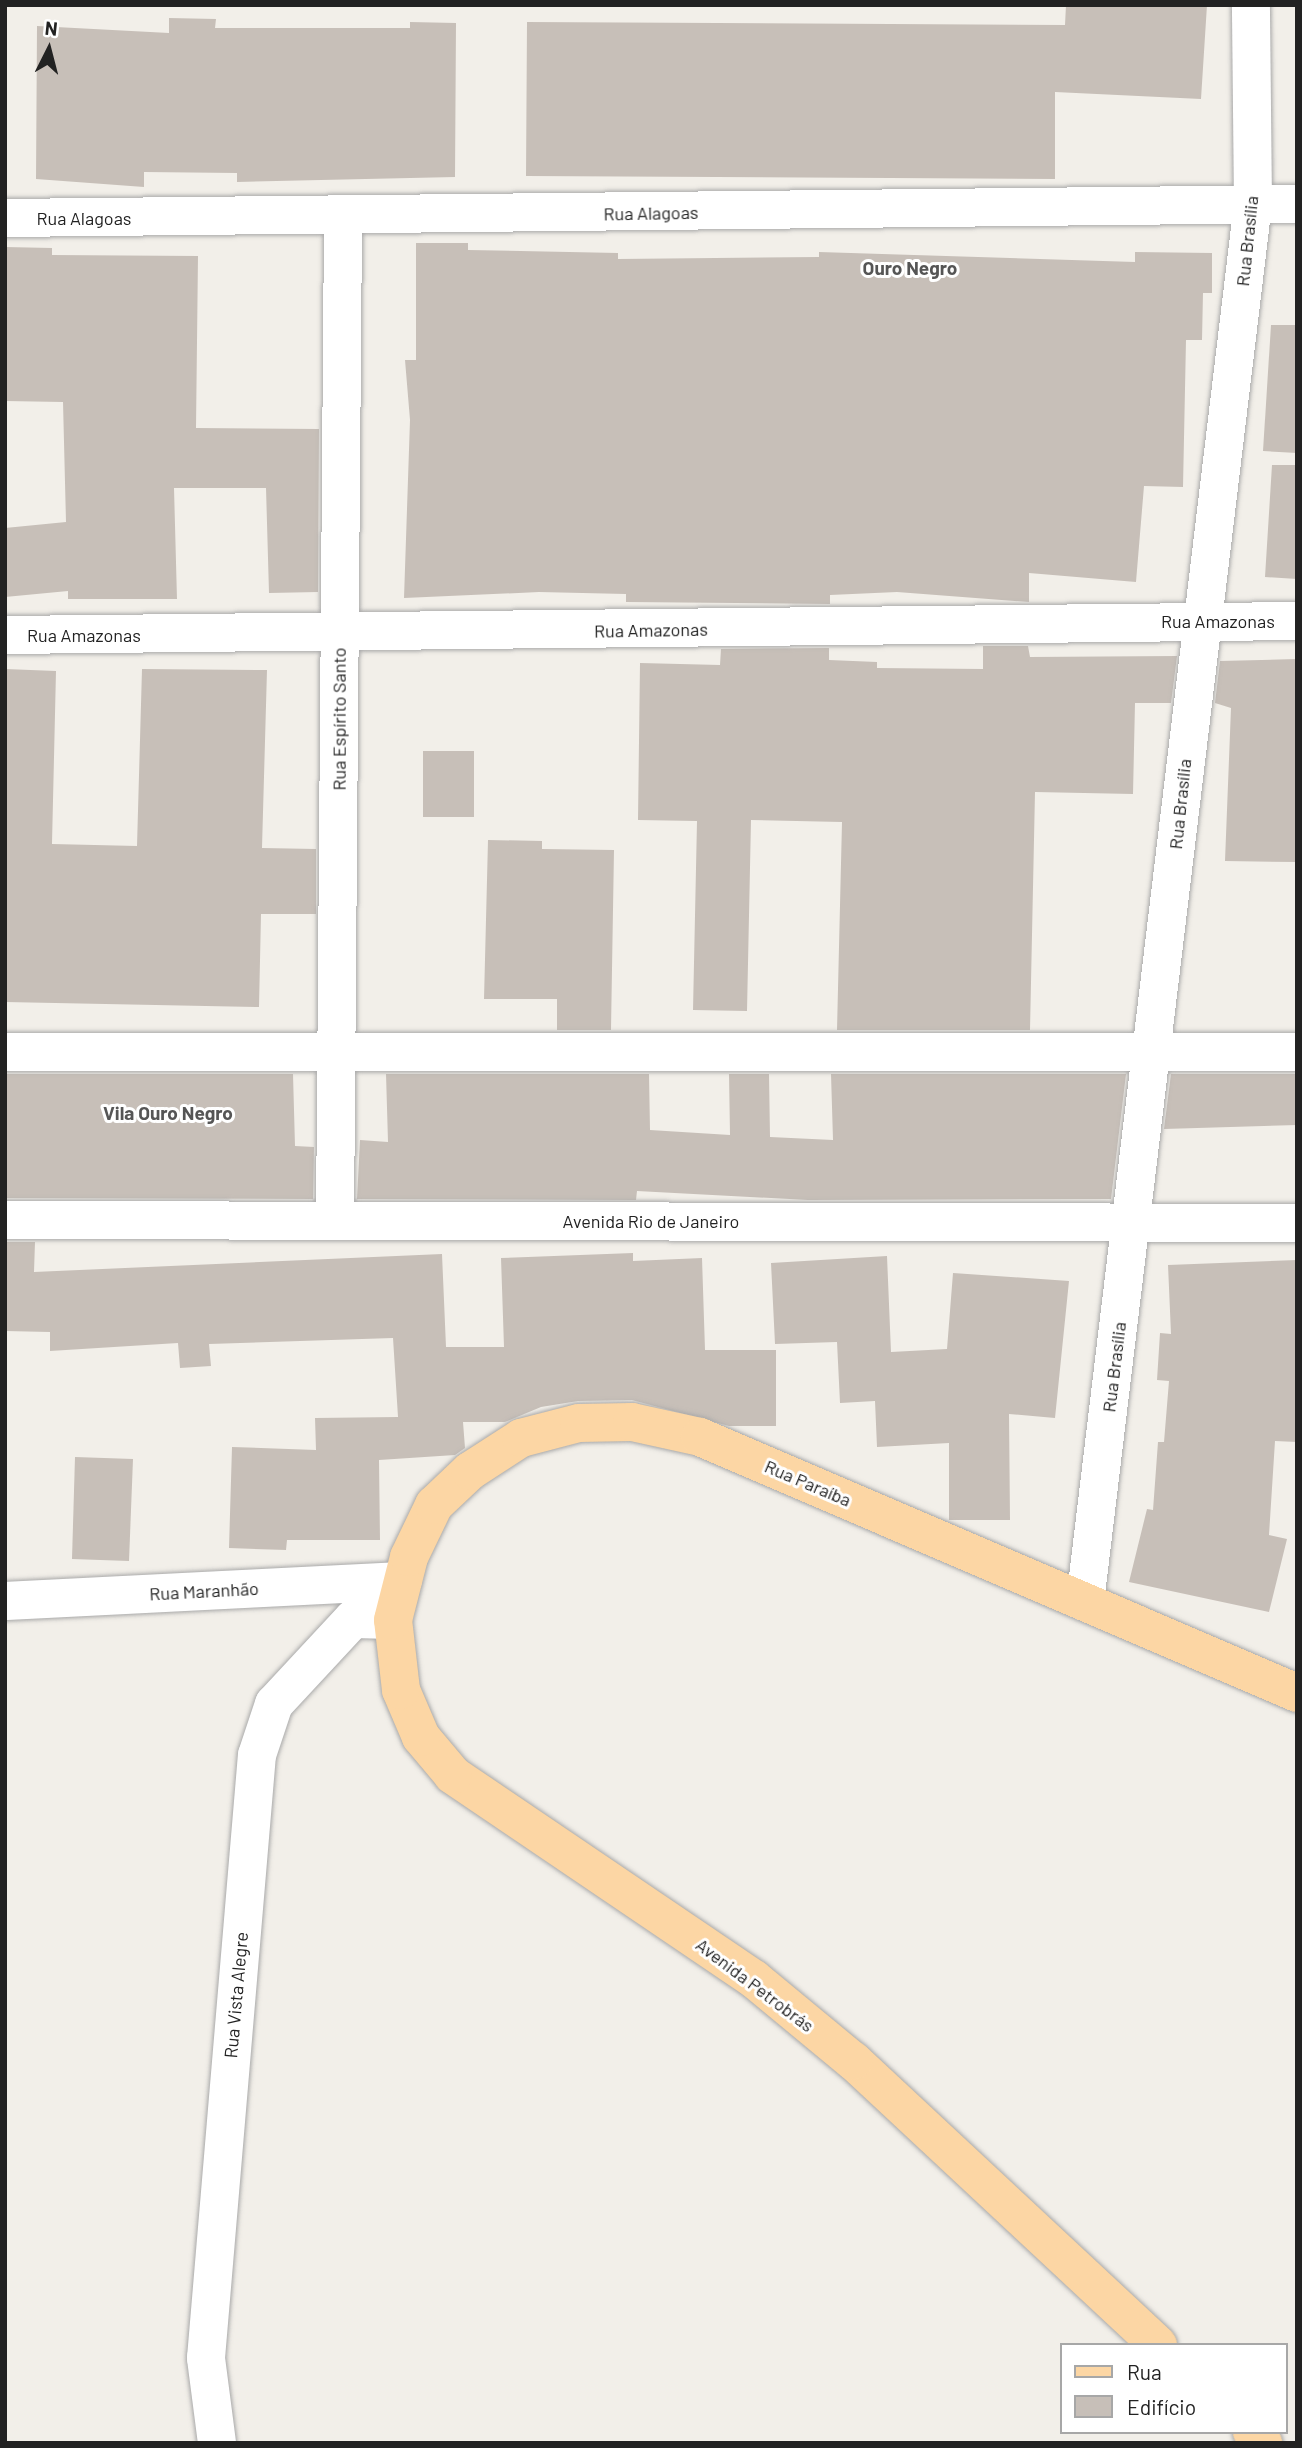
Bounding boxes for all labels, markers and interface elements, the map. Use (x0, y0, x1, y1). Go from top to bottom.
north arrow (14, 14, 84, 84)
text: N (44, 16, 59, 40)
street label: Rua Brasília (1232, 195, 1262, 287)
street label: Rua Alagoas (603, 201, 699, 225)
street label: Rua Alagoas (36, 207, 132, 229)
district label: Ouro Negro (863, 257, 957, 279)
street label: Rua Amazonas (1161, 610, 1275, 632)
street label: Rua Amazonas (594, 618, 708, 642)
street label: Rua Amazonas (27, 624, 141, 646)
street label: Rua Espírito Santo (328, 647, 350, 791)
street label: Rua Brasília (1165, 758, 1195, 850)
district label: Vila Ouro Negro (103, 1102, 233, 1124)
street label: Avenida Rio de Janeiro (563, 1210, 739, 1232)
street label: Rua Brasília (1098, 1321, 1130, 1413)
street label: Rua Paraíba (762, 1455, 854, 1511)
street label: Rua Maranhão (149, 1577, 259, 1605)
street label: Rua Vista Alegre (220, 1931, 252, 2059)
street label: Avenida Petrobrás (692, 1934, 818, 2036)
legend (1060, 2343, 1288, 2434)
text: Rua (1127, 2359, 1162, 2384)
text: Edifício (1127, 2394, 1196, 2419)

